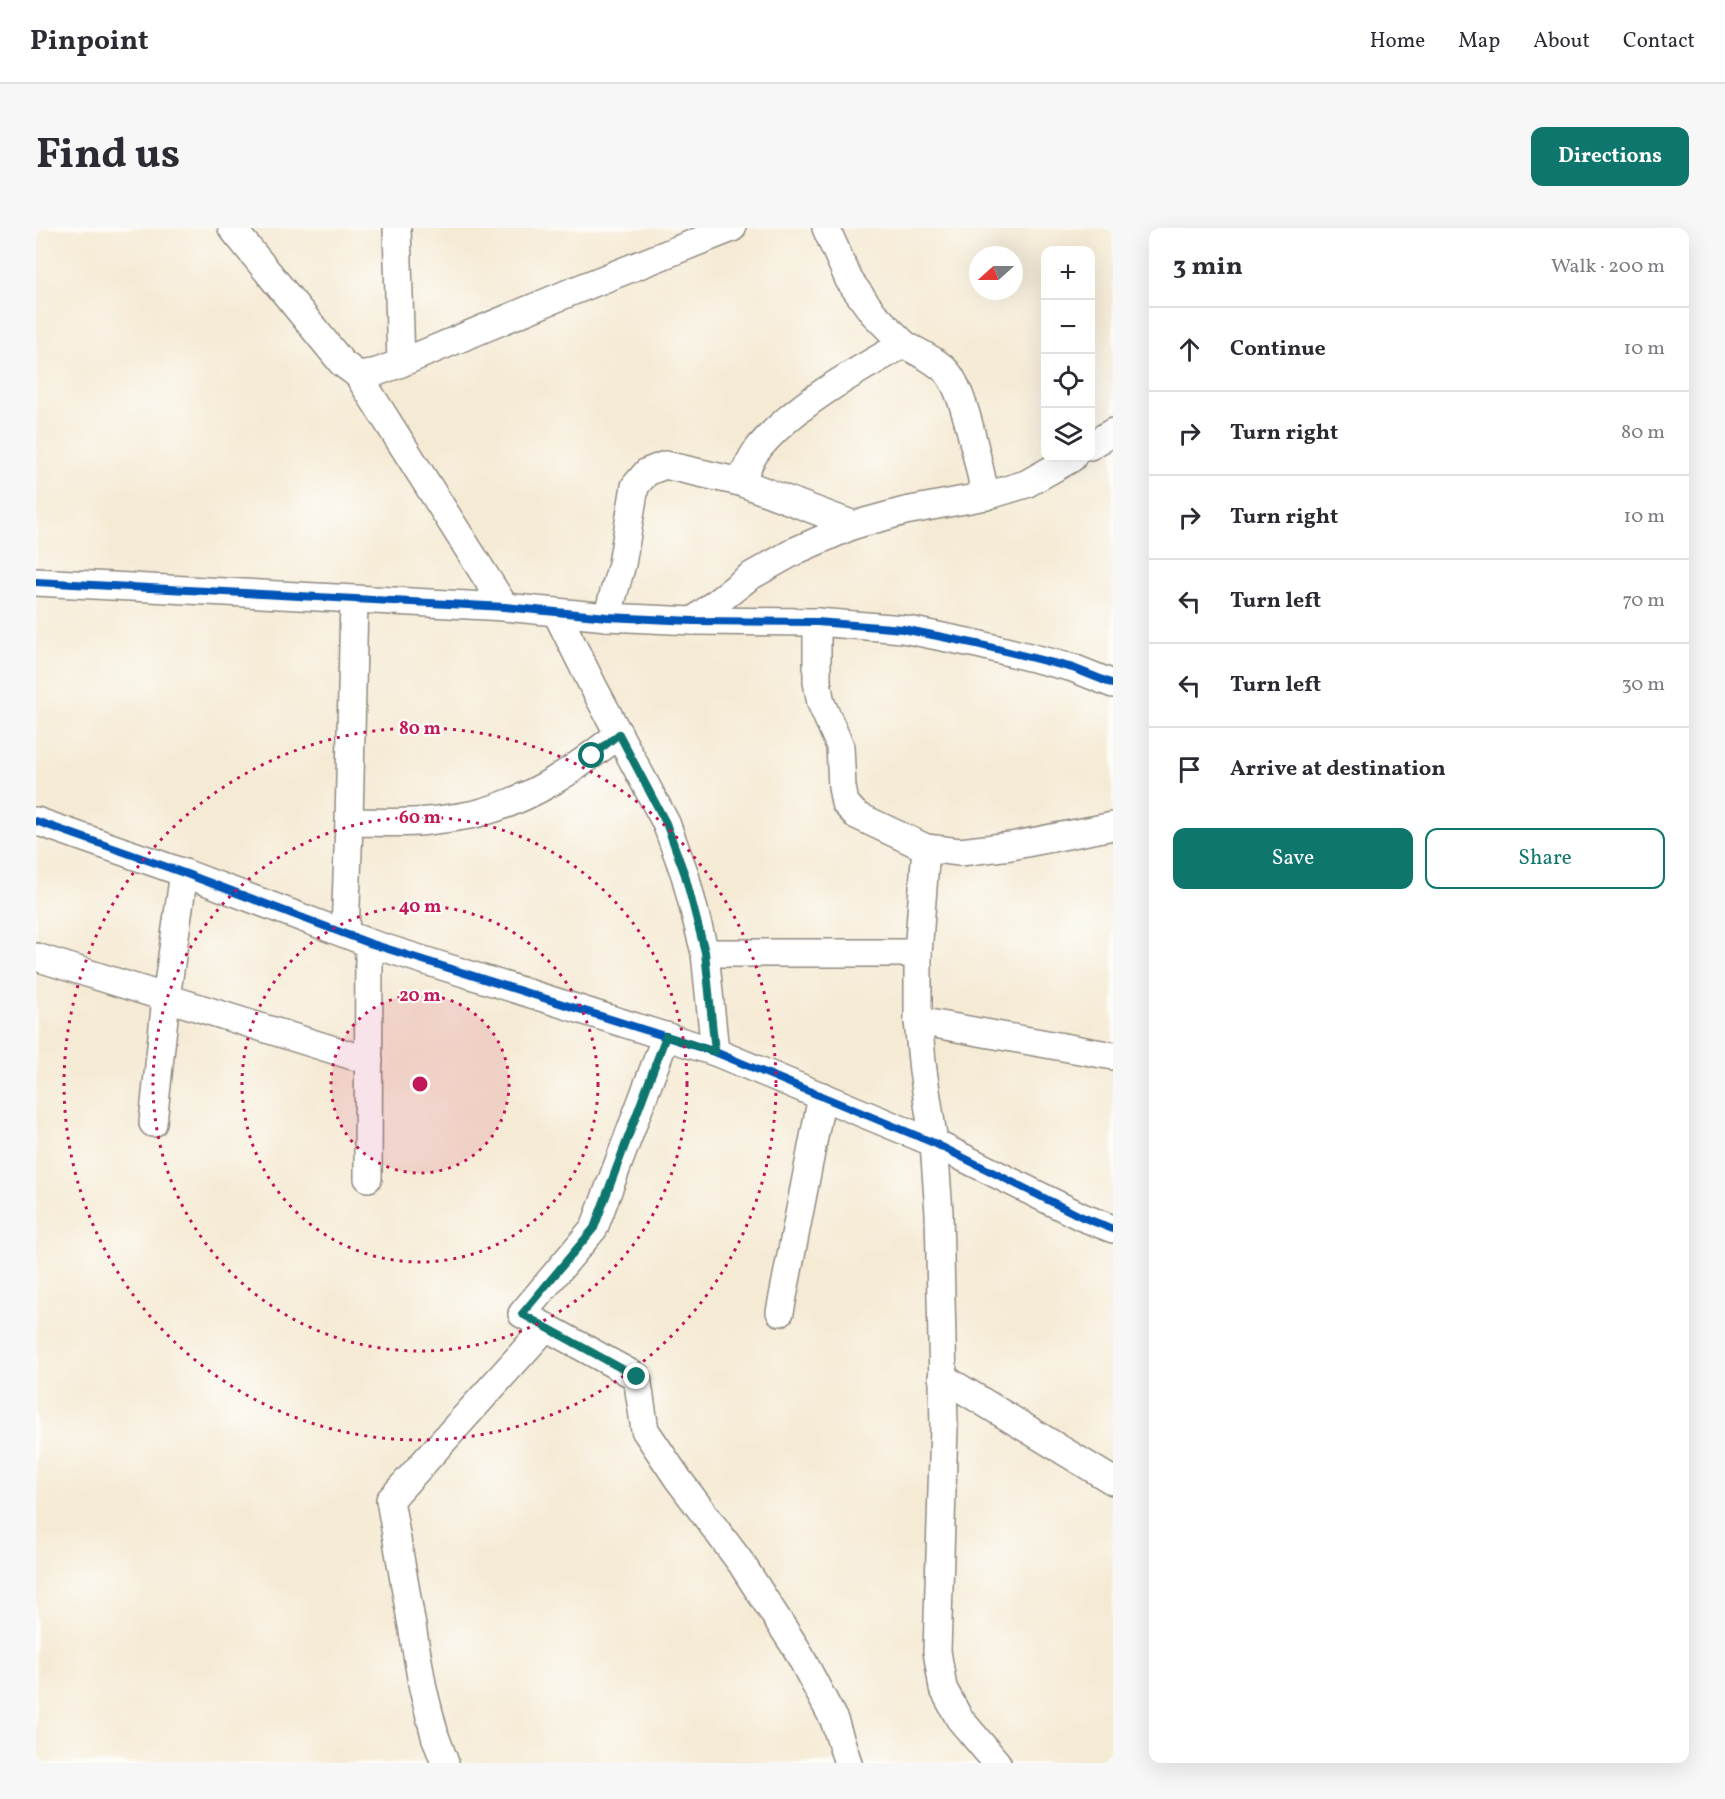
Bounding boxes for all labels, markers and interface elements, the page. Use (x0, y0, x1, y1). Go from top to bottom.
text: Pinpoint (30, 22, 148, 61)
text: Home (1370, 27, 1425, 56)
text: Map (1458, 27, 1500, 56)
text: About (1533, 27, 1590, 56)
text: Contact (1623, 27, 1695, 56)
text: Find us (36, 127, 180, 186)
button: Directions (1531, 127, 1689, 186)
north arrow (969, 246, 1023, 300)
map controls (1041, 246, 1095, 462)
button: + (1041, 246, 1095, 300)
text: 3 min (1173, 249, 1243, 285)
text: Walk · 200 m (1551, 253, 1665, 281)
button: − (1041, 300, 1095, 354)
icon: ahead (1173, 333, 1206, 366)
text: Continue (1230, 334, 1326, 365)
text: 10 m (1624, 335, 1665, 363)
button: locate (1041, 354, 1095, 408)
button: layers (1041, 408, 1095, 462)
icon: right (1173, 417, 1206, 450)
text: Turn right (1230, 418, 1338, 449)
text: 80 m (1621, 419, 1665, 447)
icon: right (1173, 501, 1206, 534)
text: Turn right (1230, 502, 1338, 533)
text: 10 m (1624, 503, 1665, 531)
icon: left (1173, 585, 1206, 618)
text: Turn left (1230, 586, 1321, 617)
text: 70 m (1622, 587, 1665, 615)
icon: left (1173, 669, 1206, 702)
text: Turn left (1230, 670, 1321, 701)
text: 30 m (1621, 671, 1665, 699)
text: 80 m (399, 717, 441, 742)
route start (578, 742, 604, 768)
icon: arrive (1173, 753, 1206, 786)
text: Arrive at destination (1230, 754, 1446, 785)
text: 60 m (399, 806, 441, 831)
button: Save (1173, 828, 1413, 889)
button: Share (1425, 828, 1665, 889)
text: 40 m (399, 895, 441, 920)
text: 20 m (399, 984, 441, 1009)
centre of rings (410, 1074, 430, 1094)
route end (623, 1363, 649, 1389)

